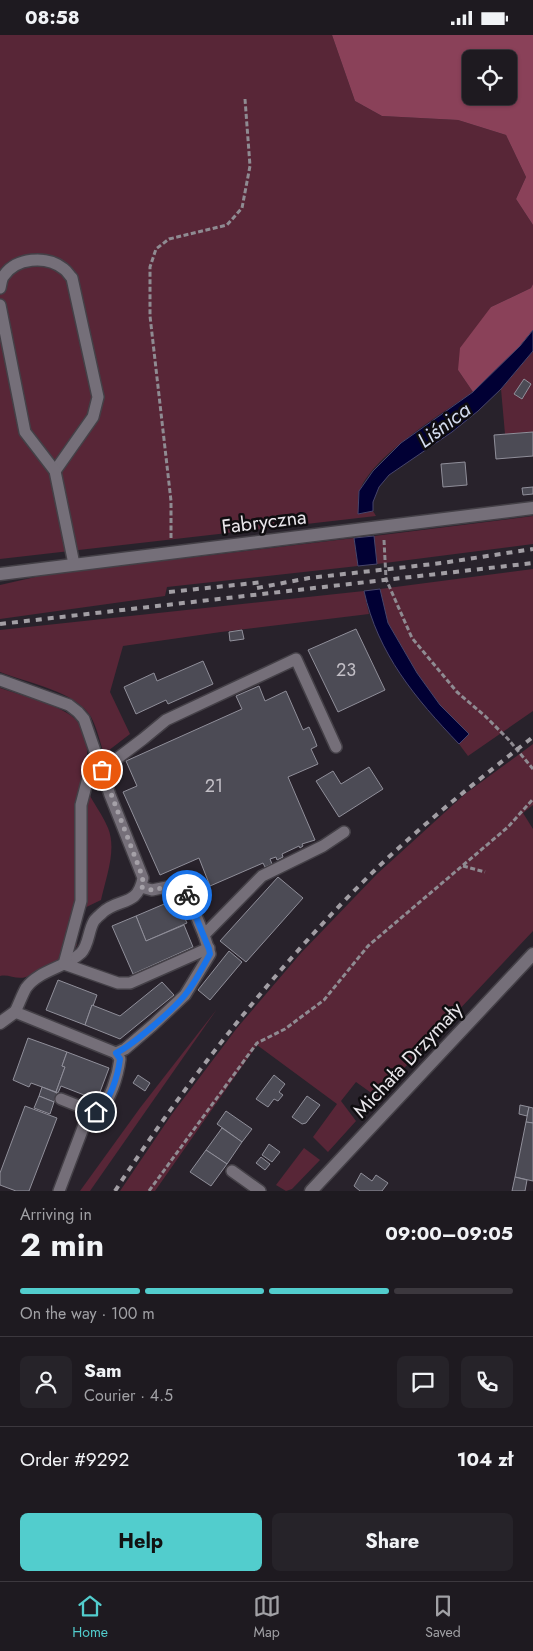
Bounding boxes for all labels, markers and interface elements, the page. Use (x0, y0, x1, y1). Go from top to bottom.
text: 08:58 (25, 4, 80, 31)
map controls (462, 50, 517, 105)
button: locate (462, 50, 517, 105)
water label: Liśnica (411, 395, 477, 455)
street label: Fabryczna (220, 502, 308, 542)
house number: 23 (336, 657, 356, 683)
pin (81, 749, 123, 791)
icon: bag (88, 756, 116, 784)
house number: 21 (205, 773, 223, 799)
courier (162, 870, 212, 920)
icon: bike (173, 881, 201, 909)
street label: Michała Drzymały (346, 995, 470, 1124)
pin (75, 1091, 117, 1133)
icon: home (82, 1098, 110, 1126)
text: Arriving in (20, 1203, 92, 1226)
text: 09:00–09:05 (385, 1220, 513, 1247)
text: 2 min (20, 1222, 104, 1268)
text: On the way · 100 m (20, 1302, 155, 1325)
button: person (20, 1356, 72, 1408)
button: chat (397, 1356, 449, 1408)
button: phone (461, 1356, 513, 1408)
text: Sam (84, 1357, 122, 1384)
text: Courier · 4.5 (84, 1384, 173, 1407)
text: Order #9292 (20, 1446, 129, 1473)
text: 104 zł (457, 1446, 513, 1473)
button: Help (20, 1513, 262, 1571)
button: Share (272, 1513, 513, 1571)
tab: Home (72, 1592, 108, 1642)
tab: Map (253, 1592, 281, 1642)
tab: Saved (425, 1592, 461, 1642)

